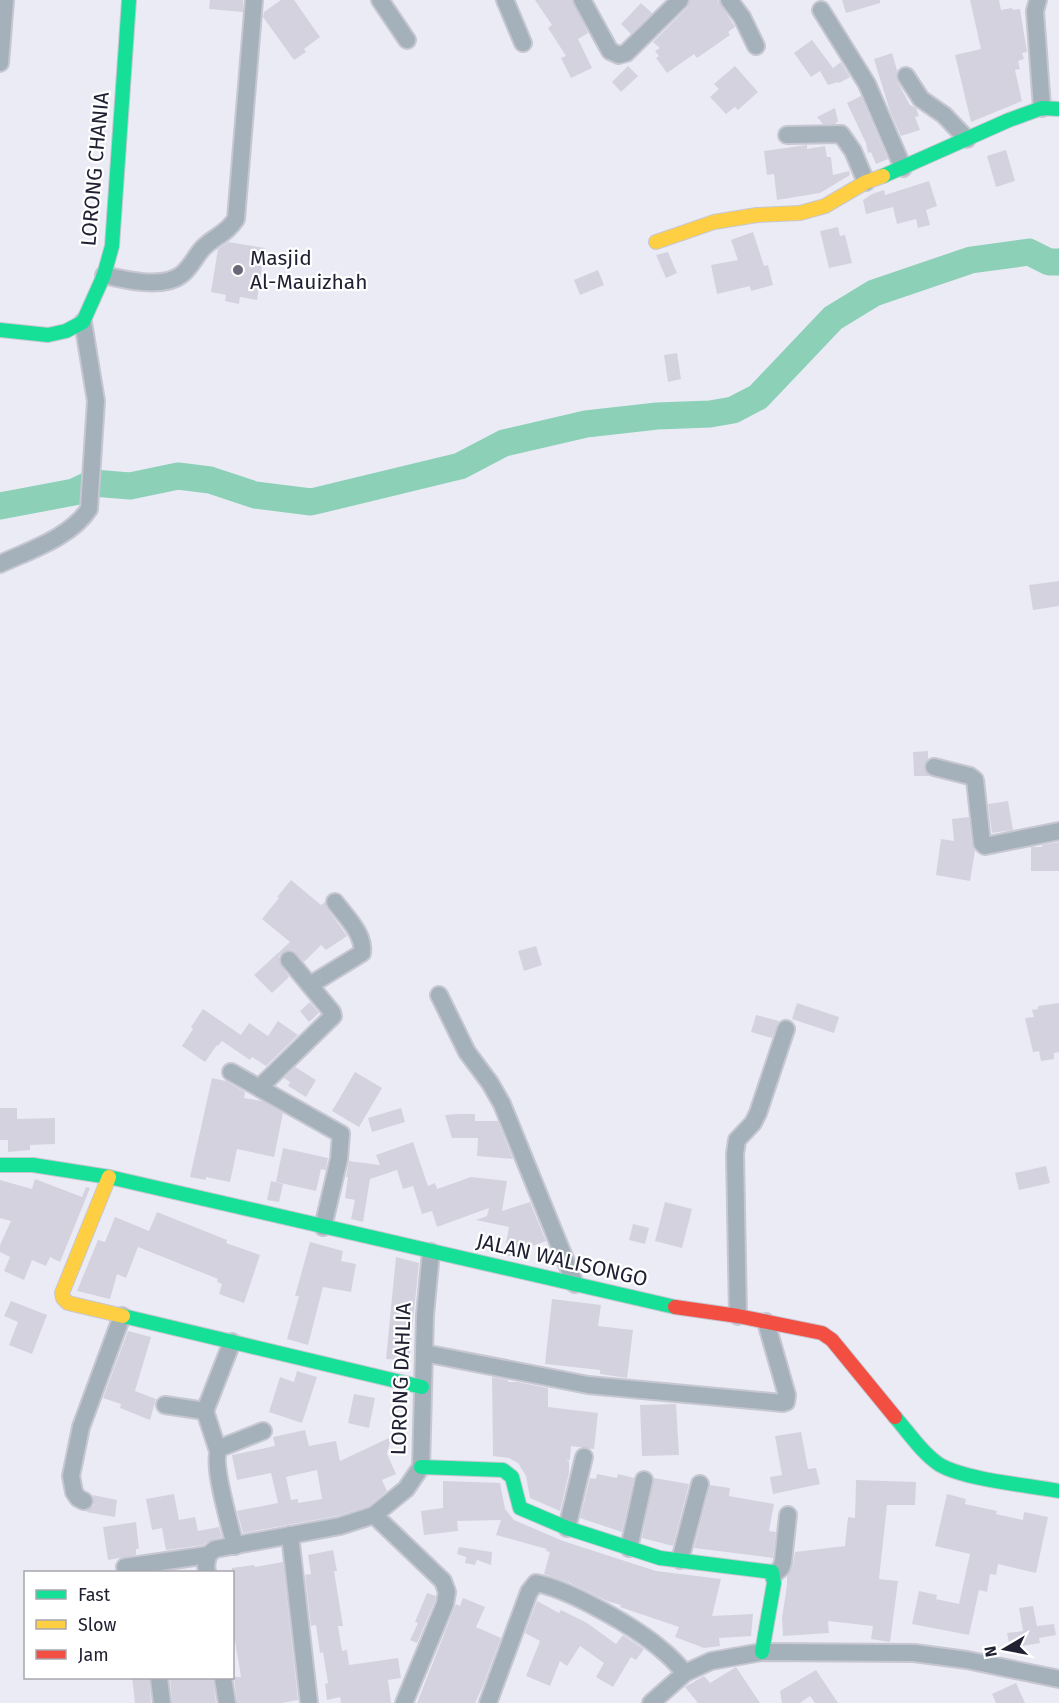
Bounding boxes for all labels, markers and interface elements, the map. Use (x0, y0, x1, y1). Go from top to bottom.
street label: LORONG CHANIA (75, 91, 115, 247)
place label: Masjid Al-Mauizhah (250, 245, 368, 295)
marker: Masjid Al-Mauizhah (231, 263, 245, 277)
street label: JALAN WALISONGO (474, 1228, 650, 1292)
street label: LORONG DAHLIA (385, 1302, 417, 1456)
legend (24, 1571, 234, 1679)
text: Fast (78, 1584, 111, 1606)
text: Slow (78, 1614, 117, 1636)
north arrow (975, 1619, 1035, 1679)
text: Jam (78, 1644, 109, 1666)
text: N (980, 1645, 1001, 1658)

